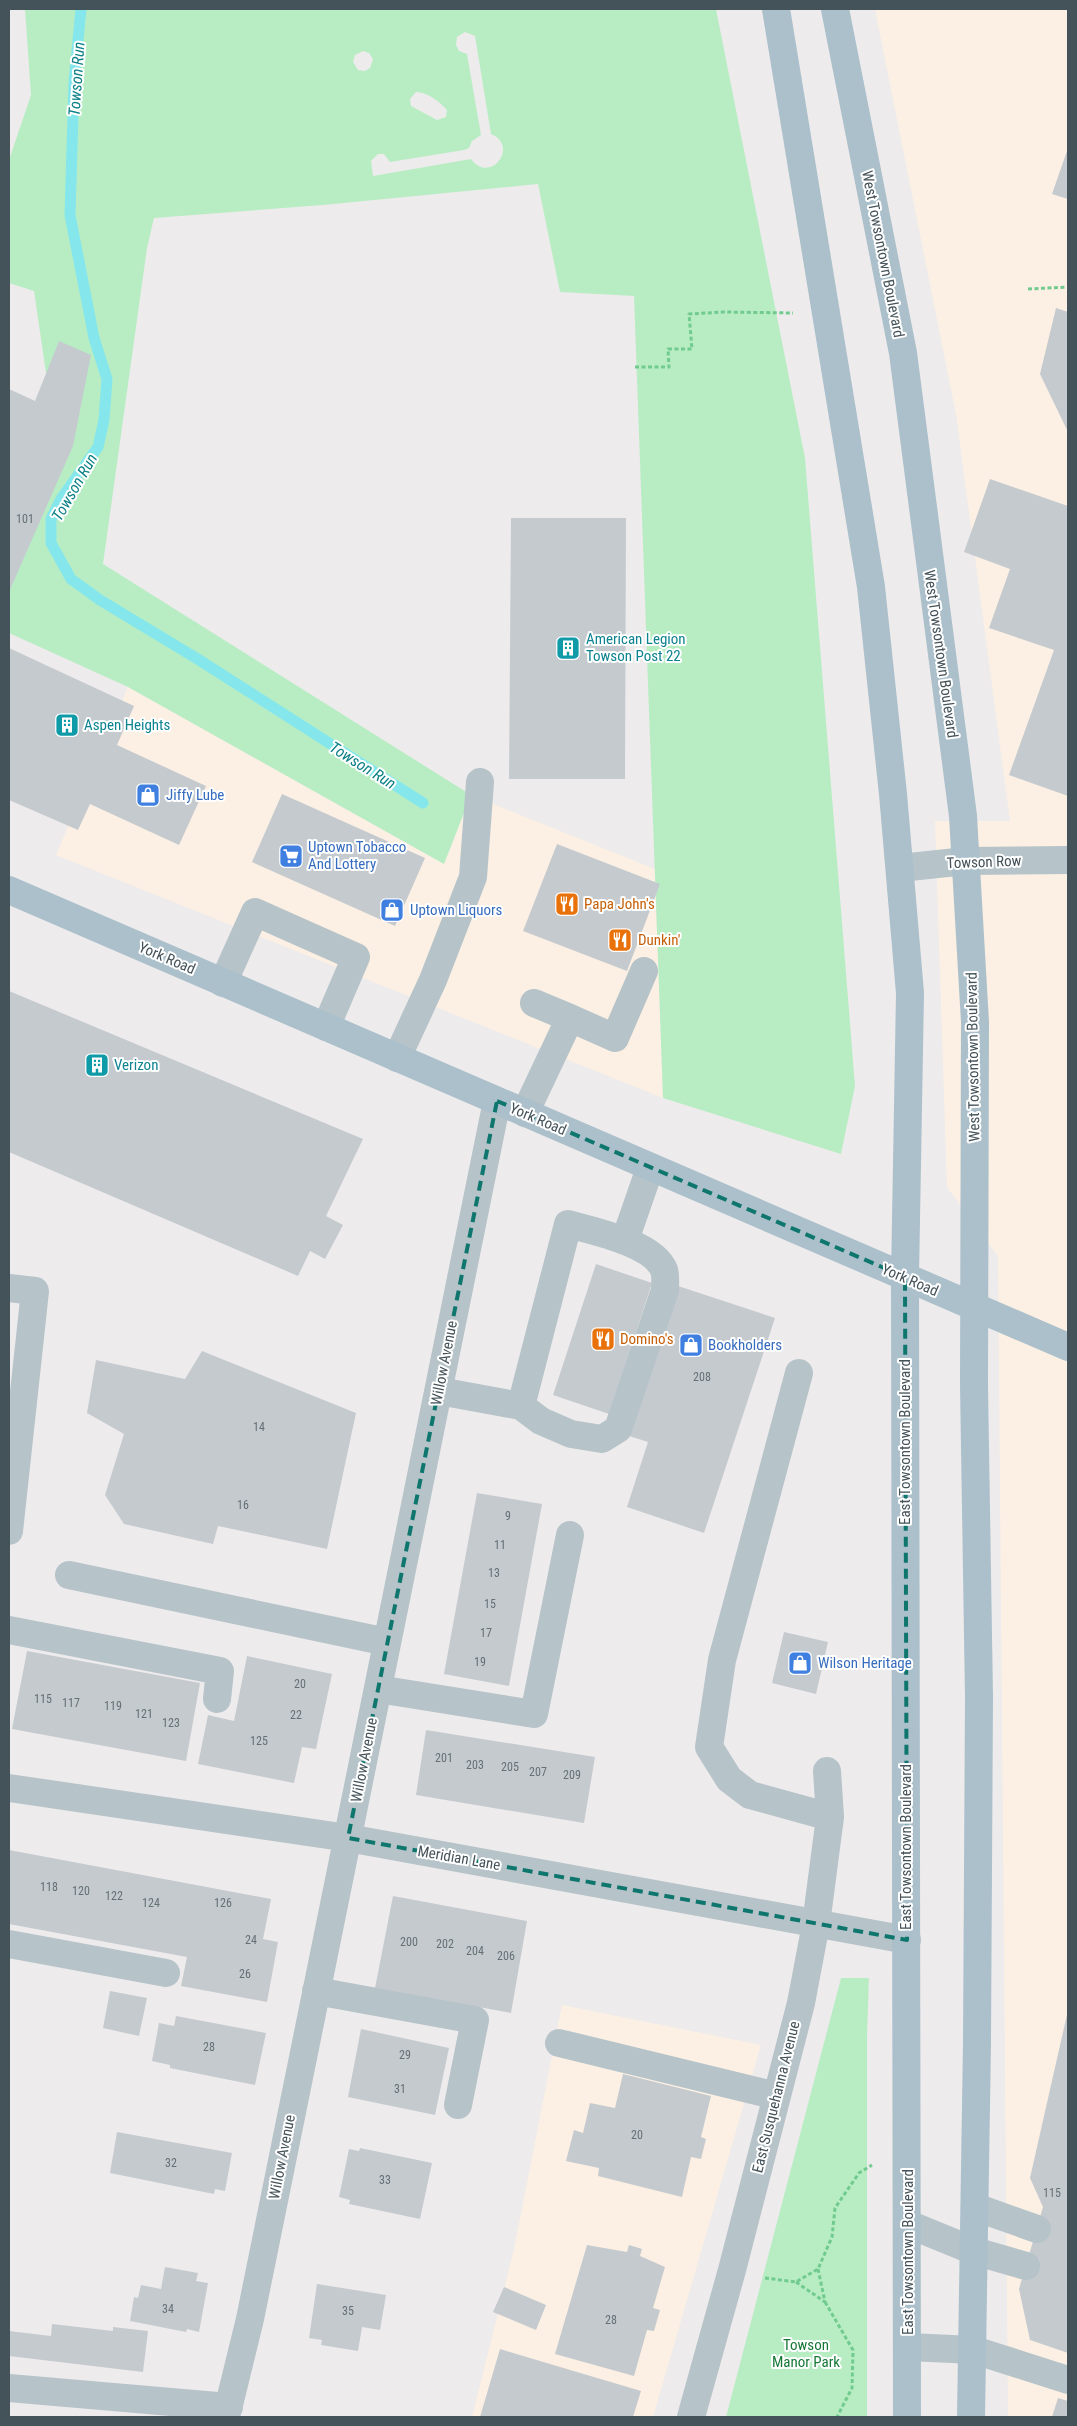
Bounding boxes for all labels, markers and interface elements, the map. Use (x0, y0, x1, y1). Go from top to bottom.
water label: Towson Run (64, 41, 89, 117)
street label: West Towsontown Boulevard (858, 169, 908, 339)
water label: Towson Run (48, 450, 101, 524)
house number: 101 (16, 512, 34, 526)
street label: West Towsontown Boulevard (920, 569, 962, 739)
place label: American Legion Towson Post 22 (586, 630, 686, 665)
building icon: American Legion Towson Post 22 (555, 635, 581, 661)
building icon: Aspen Heights (54, 712, 80, 738)
place label: Aspen Heights (84, 716, 170, 734)
water label: Towson Run (326, 738, 399, 793)
shop icon: Jiffy Lube (135, 782, 161, 808)
place label: Jiffy Lube (166, 786, 224, 804)
place label: Uptown Tobacco And Lottery (308, 838, 406, 873)
supermarket icon: Uptown Tobacco And Lottery (278, 843, 304, 869)
street label: Towson Row (946, 852, 1022, 872)
restaurant icon: Papa John's (554, 891, 580, 917)
place label: Papa John's (584, 895, 655, 913)
shop icon: Uptown Liquors (379, 897, 405, 923)
place label: Uptown Liquors (410, 901, 503, 919)
restaurant icon: Dunkin' (607, 927, 633, 953)
place label: Dunkin' (638, 931, 680, 949)
street label: York Road (136, 938, 198, 978)
street label: West Towsontown Boulevard (963, 972, 983, 1142)
building icon: Verizon (84, 1052, 110, 1078)
place label: Verizon (114, 1056, 158, 1074)
street label: York Road (507, 1099, 569, 1139)
street label: York Road (879, 1260, 941, 1300)
street label: Willow Avenue (427, 1319, 461, 1407)
restaurant icon: Domino's (590, 1326, 616, 1352)
place label: Domino's (620, 1330, 674, 1348)
shop icon: Bookholders (678, 1332, 704, 1358)
place label: Bookholders (708, 1336, 782, 1354)
street label: East Towsontown Boulevard (896, 1359, 914, 1525)
house number: 208 (693, 1370, 711, 1384)
house number: 14 (253, 1420, 265, 1434)
house number: 16 (237, 1498, 249, 1512)
house number: 9 (505, 1509, 511, 1523)
house number: 11 (494, 1538, 506, 1552)
house number: 13 (488, 1566, 500, 1580)
house number: 15 (484, 1597, 496, 1611)
house number: 17 (480, 1626, 492, 1640)
shop icon: Wilson Heritage (787, 1650, 813, 1676)
place label: Wilson Heritage (818, 1654, 912, 1672)
house number: 19 (474, 1655, 486, 1669)
house number: 20 (294, 1677, 306, 1691)
house number: 115 (34, 1692, 52, 1706)
house number: 117 (62, 1696, 80, 1710)
house number: 119 (104, 1699, 122, 1713)
house number: 121 (135, 1707, 153, 1721)
house number: 22 (290, 1708, 302, 1722)
house number: 123 (162, 1716, 180, 1730)
street label: Willow Avenue (347, 1716, 381, 1804)
house number: 125 (250, 1734, 268, 1748)
house number: 201 (435, 1751, 453, 1765)
house number: 203 (466, 1758, 484, 1772)
house number: 205 (501, 1760, 519, 1774)
street label: East Towsontown Boulevard (897, 1764, 915, 1930)
house number: 207 (529, 1765, 547, 1779)
house number: 209 (563, 1768, 581, 1782)
street label: Meridian Lane (416, 1842, 502, 1874)
house number: 118 (40, 1880, 58, 1894)
house number: 120 (72, 1884, 90, 1898)
house number: 122 (105, 1889, 123, 1903)
house number: 124 (142, 1896, 160, 1910)
house number: 126 (214, 1896, 232, 1910)
house number: 24 (245, 1933, 257, 1947)
house number: 200 (400, 1935, 418, 1949)
house number: 202 (436, 1937, 454, 1951)
house number: 204 (466, 1944, 484, 1958)
house number: 206 (497, 1949, 515, 1963)
house number: 26 (239, 1967, 251, 1981)
street label: East Susquehanna Avenue (748, 2019, 804, 2175)
house number: 28 (203, 2040, 215, 2054)
house number: 29 (399, 2048, 411, 2062)
house number: 31 (394, 2082, 406, 2096)
street label: Willow Avenue (265, 2113, 299, 2201)
house number: 20 (631, 2128, 643, 2142)
house number: 32 (165, 2156, 177, 2170)
street label: East Towsontown Boulevard (899, 2169, 917, 2335)
house number: 33 (379, 2173, 391, 2187)
house number: 115 (1043, 2186, 1061, 2200)
house number: 34 (162, 2302, 174, 2316)
house number: 35 (342, 2304, 354, 2318)
house number: 28 (605, 2313, 617, 2327)
park label: Towson Manor Park (772, 2336, 840, 2371)

